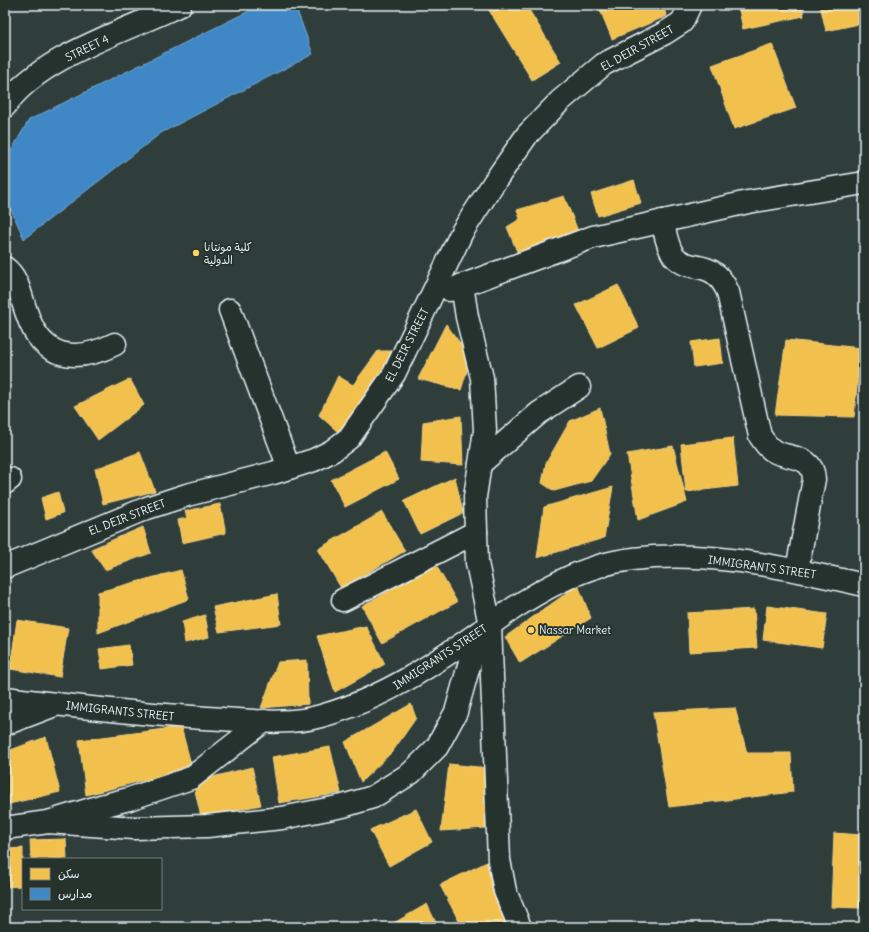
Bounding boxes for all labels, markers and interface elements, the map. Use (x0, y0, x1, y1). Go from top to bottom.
street label: EL DEIR STREET (598, 22, 676, 74)
street label: STREET 4 (63, 32, 111, 64)
place label: كلية مونتانا الدولية (204, 240, 252, 267)
marker: كلية مونتانا الدولية (191, 248, 201, 258)
street label: EL DEIR STREET (382, 305, 432, 384)
street label: EL DEIR STREET (87, 496, 168, 538)
street label: IMMIGRANTS STREET (707, 552, 817, 582)
street label: IMMIGRANTS STREET (391, 621, 490, 693)
place label: Nassar Market (539, 623, 611, 637)
marker: Nassar Market (526, 625, 536, 635)
street label: IMMIGRANTS STREET (65, 698, 175, 724)
legend (22, 858, 162, 910)
text: سكن (58, 866, 80, 881)
text: مدارس (58, 886, 92, 901)

